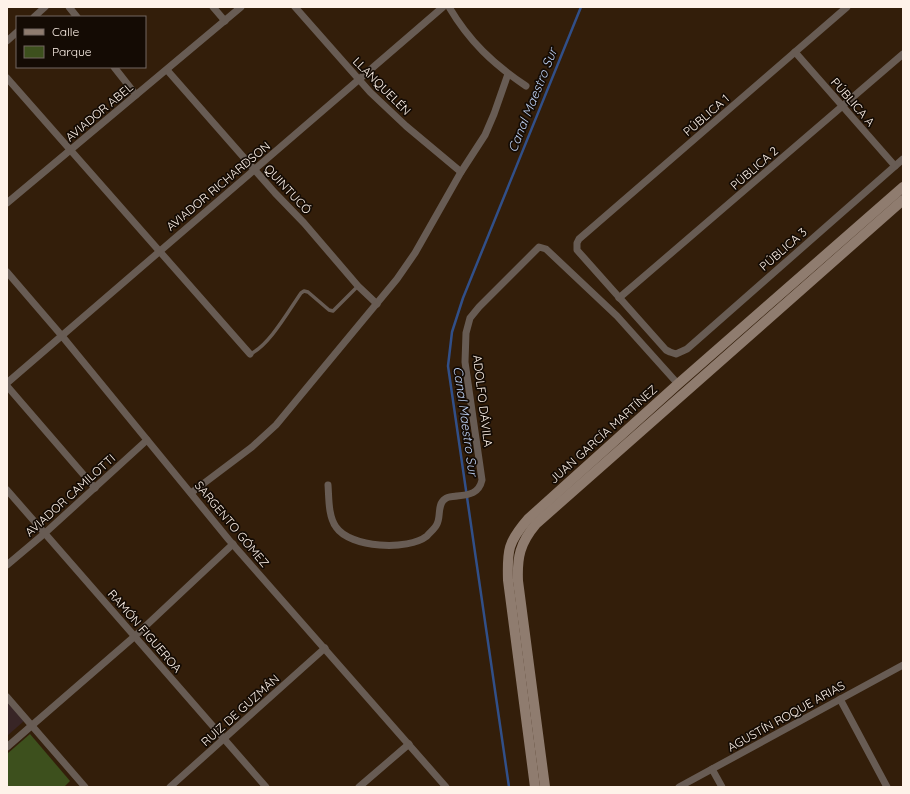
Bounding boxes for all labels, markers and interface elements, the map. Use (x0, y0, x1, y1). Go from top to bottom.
legend (16, 16, 146, 68)
text: Calle (52, 24, 80, 39)
text: Parque (52, 44, 92, 59)
water label: Canal Maestro Sur (504, 44, 561, 154)
street label: LLANQUELÉN (350, 54, 414, 118)
street label: PÚBLICA A (828, 75, 878, 130)
street label: AVIADOR ABEL (62, 79, 136, 145)
street label: PÚBLICA 1 (680, 91, 732, 139)
street label: AVIADOR RICHARDSON (163, 138, 273, 234)
street label: PÚBLICA 2 (727, 143, 781, 193)
street label: QUINTUCÓ (261, 161, 315, 217)
street label: PÚBLICA 3 (756, 224, 810, 274)
street label: ADOLFO DÁVILA (470, 354, 496, 448)
water label: Canal Maestro Sur (450, 365, 482, 479)
street label: JUAN GARCÍA MARTÍNEZ (546, 381, 660, 486)
street label: AVIADOR CAMILOTTI (22, 451, 118, 539)
street label: SARGENTO GÓMEZ (192, 478, 273, 570)
street label: RAMÓN FIGUEROA (105, 586, 185, 676)
street label: RUIZ DE GUZMÁN (198, 671, 282, 749)
street label: AGUSTÍN ROQUE ARIAS (725, 677, 848, 755)

